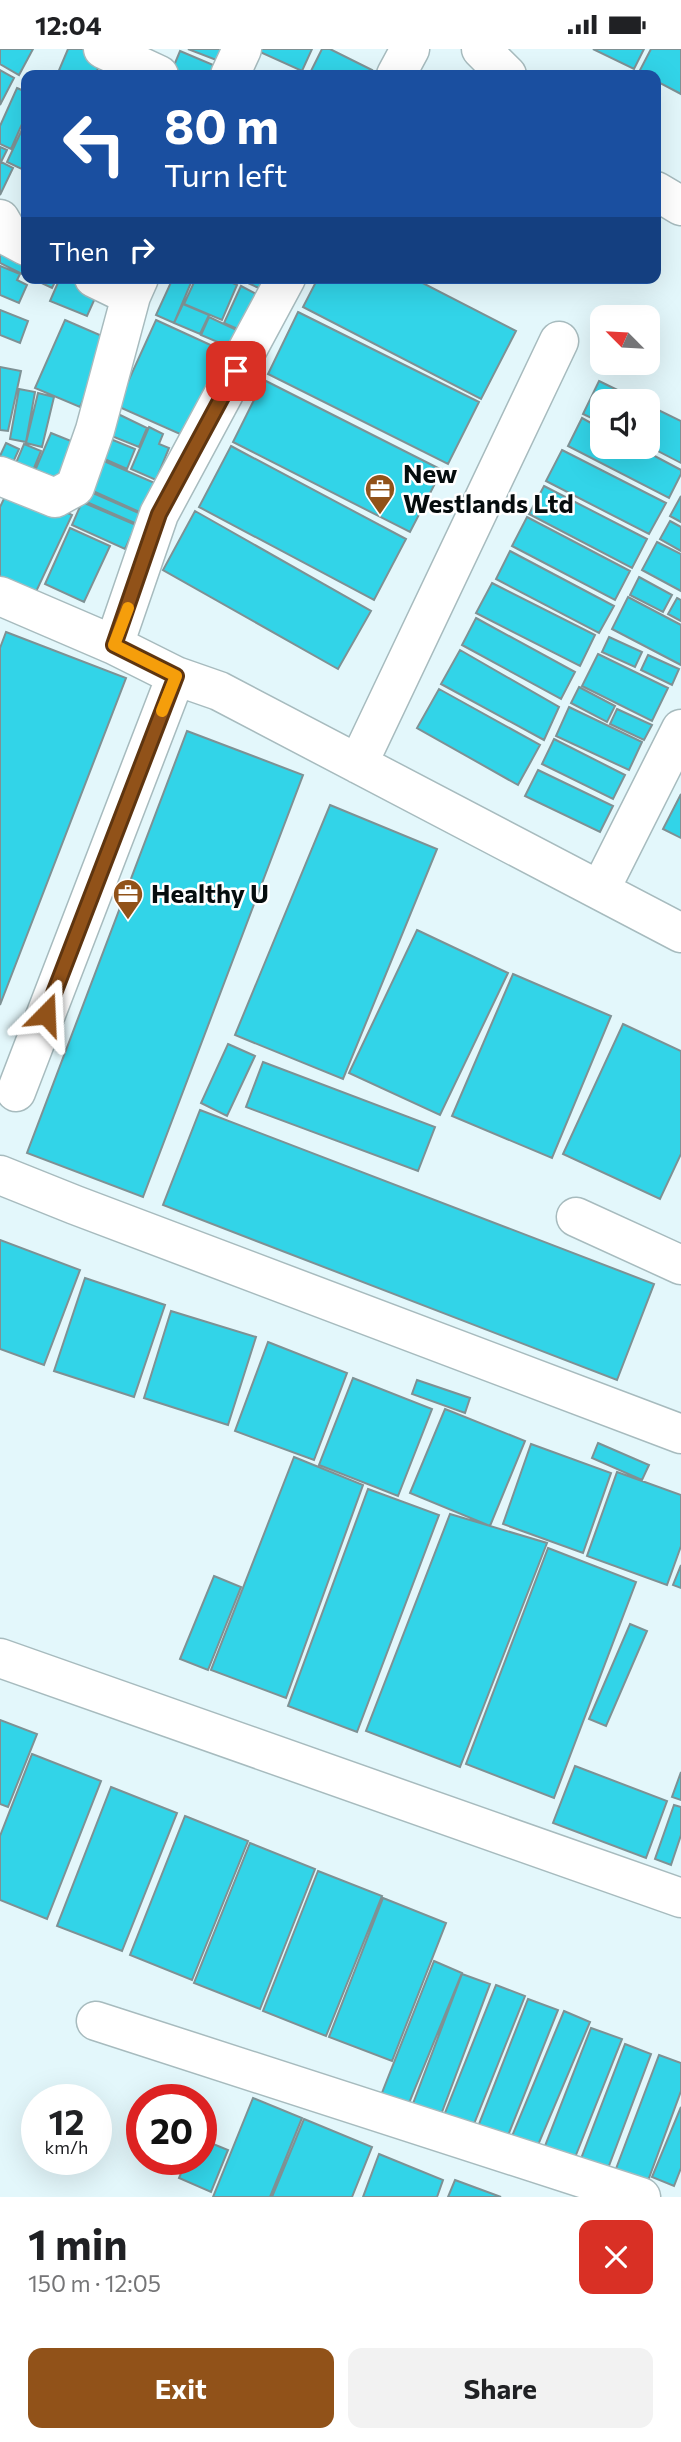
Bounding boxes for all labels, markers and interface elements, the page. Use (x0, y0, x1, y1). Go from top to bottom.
text: 12:04 (35, 9, 102, 40)
text: 80 m (164, 94, 279, 154)
icon: left (49, 98, 140, 189)
text: Turn left (164, 154, 288, 194)
icon: right (123, 231, 161, 269)
text: Then (49, 235, 109, 266)
north arrow (590, 305, 660, 375)
map controls (590, 305, 660, 459)
pin (206, 341, 266, 401)
icon: arrive (217, 352, 255, 390)
button: sound (590, 389, 660, 459)
place label: New Westlands Ltd (403, 457, 574, 518)
office icon: New Westlands Ltd (363, 472, 397, 516)
office icon: Healthy U (111, 877, 145, 921)
place label: Healthy U (151, 877, 269, 908)
position arrow (9, 977, 83, 1051)
speed limit sign: 20 (126, 2084, 217, 2175)
text: 12 (49, 2099, 84, 2142)
text: km/h (45, 2136, 88, 2158)
text: 1 min (28, 2217, 128, 2269)
button: close (579, 2220, 653, 2294)
text: 150 m · 12:05 (28, 2269, 161, 2297)
button: Exit (28, 2348, 334, 2428)
button: Share (348, 2348, 653, 2428)

